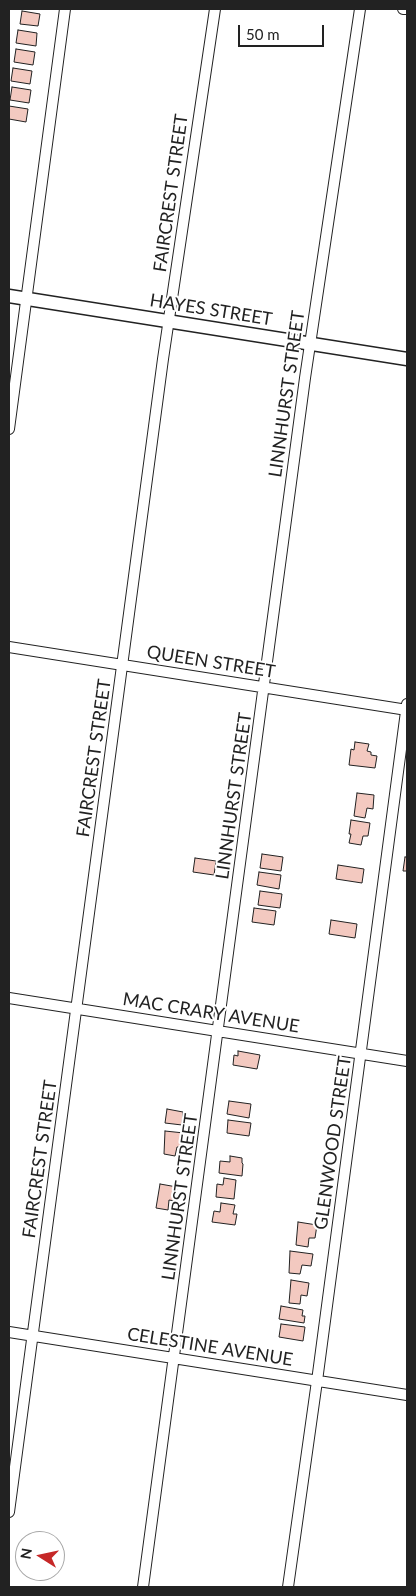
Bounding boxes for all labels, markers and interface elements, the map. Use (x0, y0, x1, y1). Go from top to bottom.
scale bar (241, 15, 327, 47)
text: 50 m (246, 25, 280, 43)
street label: FAIRCREST STREET (149, 113, 193, 273)
street label: HAYES STREET (148, 290, 274, 330)
street label: LINNHURST STREET (265, 309, 309, 479)
street label: QUEEN STREET (145, 641, 277, 683)
street label: FAIRCREST STREET (72, 678, 116, 838)
street label: LINNHURST STREET (212, 711, 256, 881)
street label: MAC CRARY AVENUE (121, 988, 301, 1038)
street label: GLENWOOD STREET (310, 1055, 356, 1231)
street label: FAIRCREST STREET (18, 1079, 62, 1239)
street label: LINNHURST STREET (158, 1112, 202, 1282)
street label: CELESTINE AVENUE (126, 1323, 294, 1371)
north arrow (15, 1531, 65, 1581)
text: N (16, 1547, 35, 1560)

